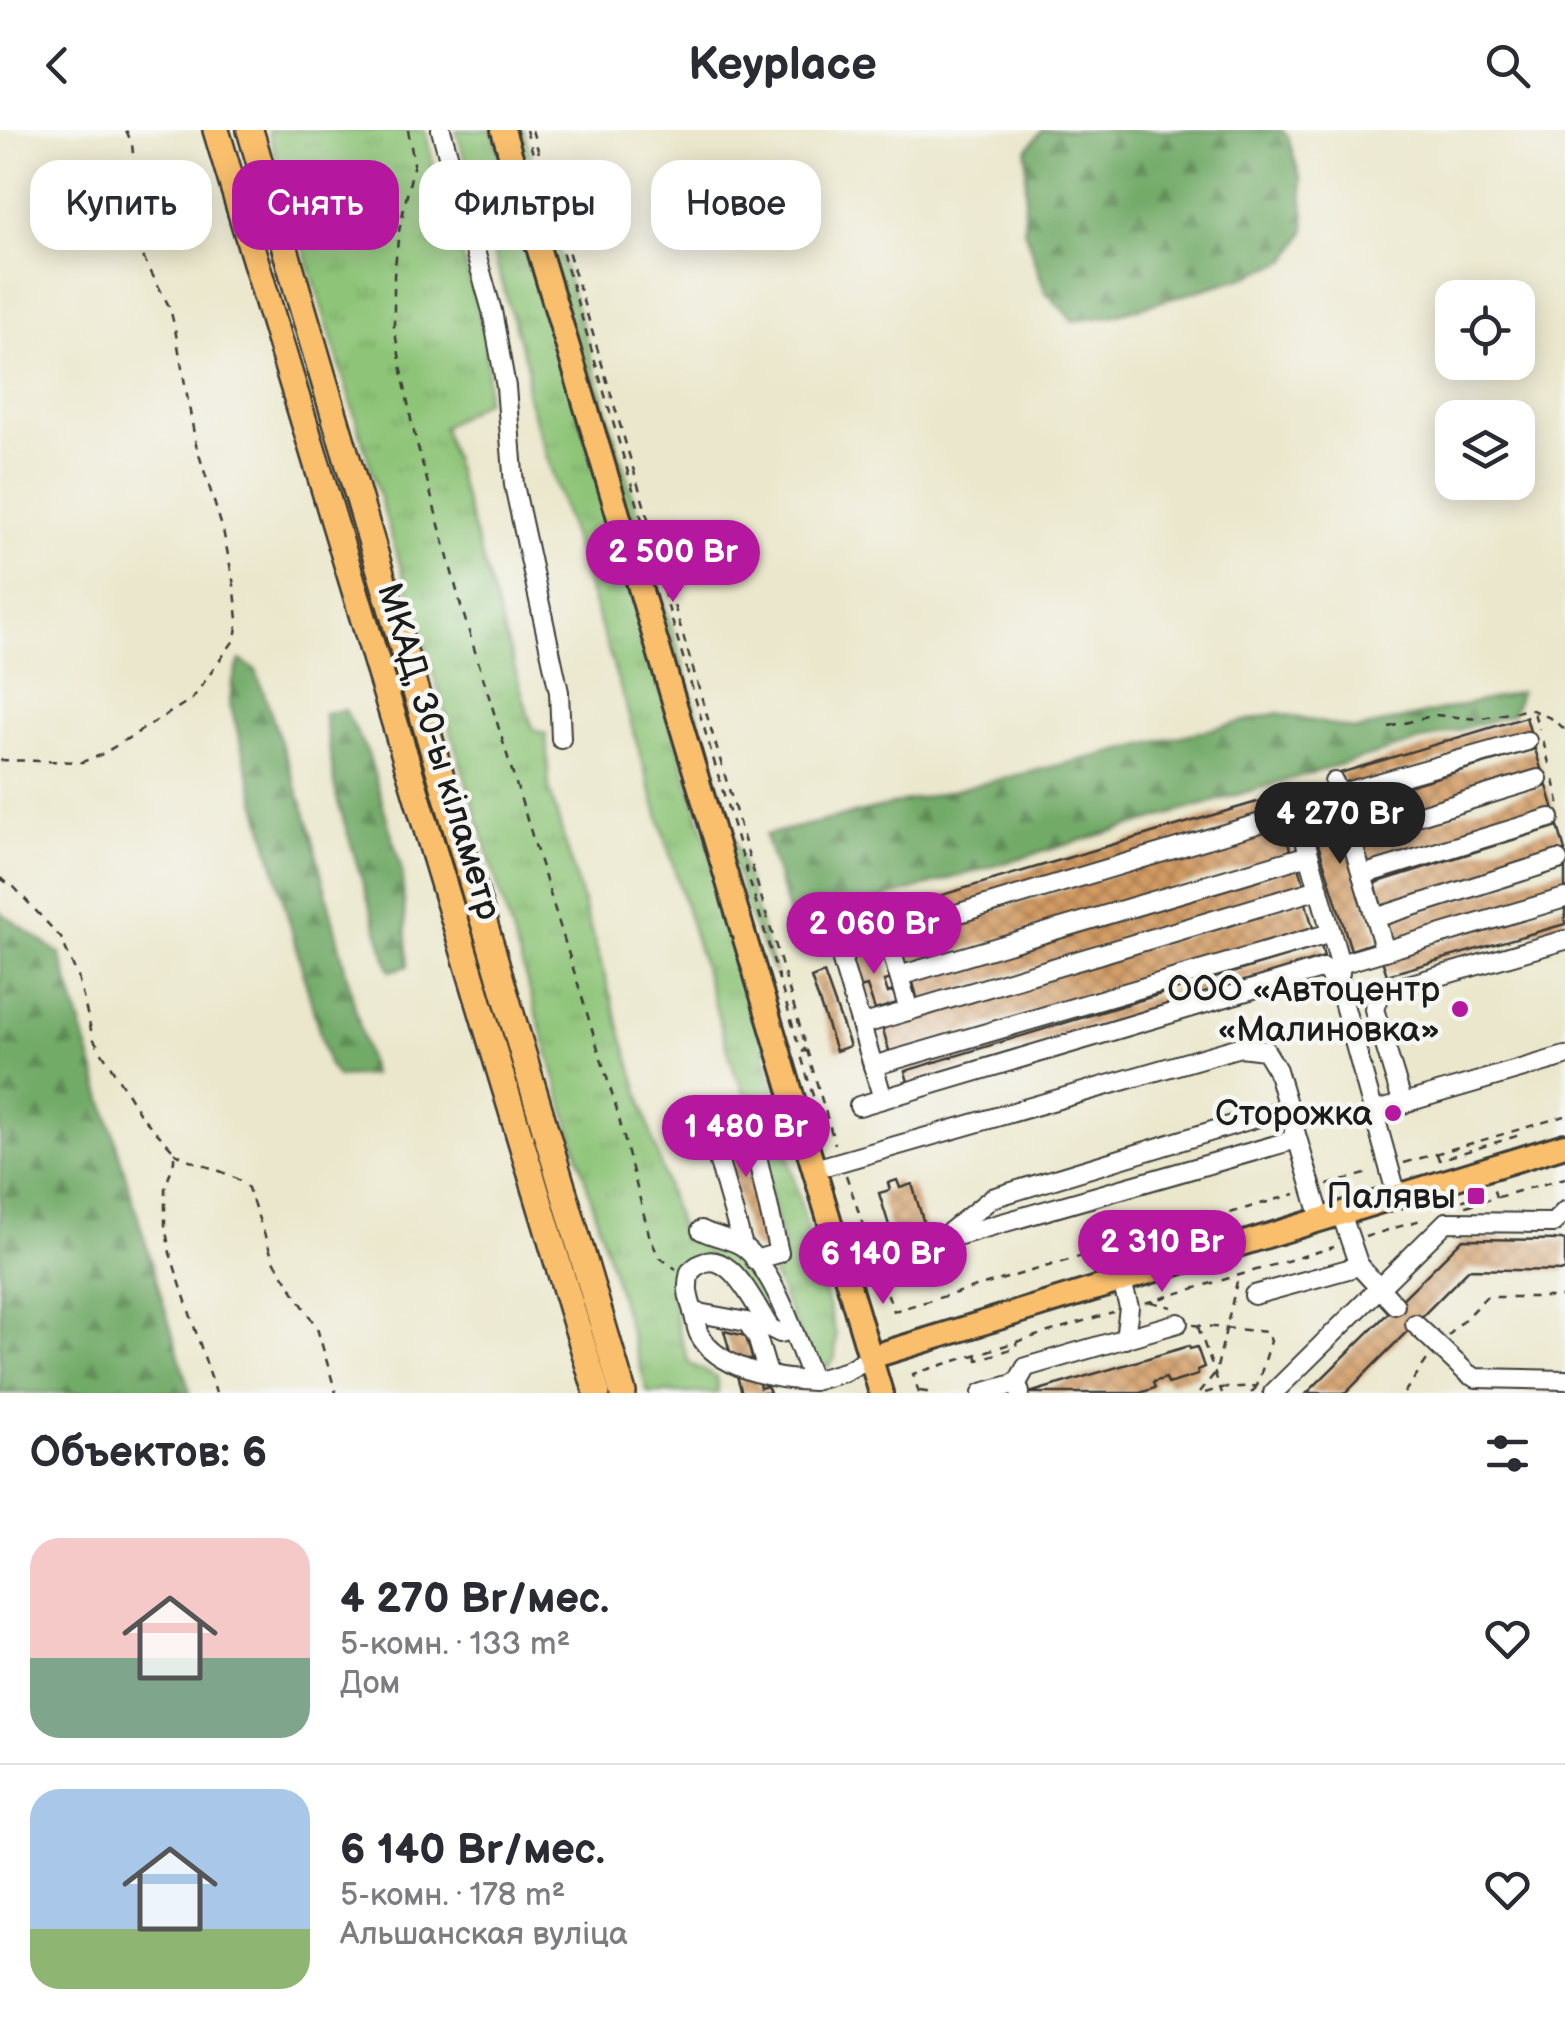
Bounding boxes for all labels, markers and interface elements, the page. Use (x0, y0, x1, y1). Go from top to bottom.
icon: back (30, 38, 85, 93)
text: Keyplace (688, 38, 877, 93)
icon: search (1480, 38, 1535, 93)
chip: Купить (30, 160, 212, 250)
chip: Снять (232, 160, 399, 250)
chip: Фильтры (419, 160, 631, 250)
chip: Новое (651, 160, 821, 250)
map controls (1435, 280, 1535, 500)
button: locate (1435, 280, 1535, 380)
button: layers (1435, 400, 1535, 500)
pin: 2 500 Br (570, 520, 776, 605)
text: 2 500 Br (608, 533, 738, 572)
street label: МКАД, 30-ы кіламетр (367, 578, 510, 925)
pin: 4 270 Br (1237, 782, 1443, 867)
text: 4 270 Br (1276, 795, 1404, 834)
pin: 2 060 Br (771, 892, 977, 977)
text: 2 060 Br (808, 905, 940, 944)
place label: ООО «Автоцентр «Малиновка» (1167, 969, 1440, 1052)
marker: ООО «Автоцентр «Малиновка» (1449, 998, 1471, 1020)
place label: Сторожка (1215, 1093, 1373, 1136)
pin: 1 480 Br (643, 1095, 849, 1180)
marker: Сторожка (1382, 1102, 1404, 1124)
text: 1 480 Br (684, 1108, 808, 1147)
place label: Палявы (1326, 1176, 1456, 1219)
marker: Палявы (1465, 1185, 1487, 1207)
pin: 2 310 Br (1059, 1210, 1265, 1295)
pin: 6 140 Br (780, 1222, 986, 1307)
text: 2 310 Br (1100, 1223, 1224, 1262)
text: 6 140 Br (821, 1235, 945, 1274)
icon: filters (1480, 1426, 1535, 1481)
text: Объектов: 6 (30, 1428, 267, 1479)
text: 4 270 Br/мес. (340, 1574, 609, 1625)
icon: home (110, 1578, 230, 1698)
icon: heart (1480, 1611, 1535, 1666)
text: 5-комн. · 133 m² (340, 1625, 570, 1664)
text: Дом (340, 1664, 400, 1703)
text: 6 140 Br/мес. (340, 1825, 605, 1876)
icon: home (110, 1829, 230, 1949)
icon: heart (1480, 1862, 1535, 1917)
text: 5-комн. · 178 m² (340, 1876, 565, 1915)
text: Альшанская вуліца (340, 1915, 628, 1954)

